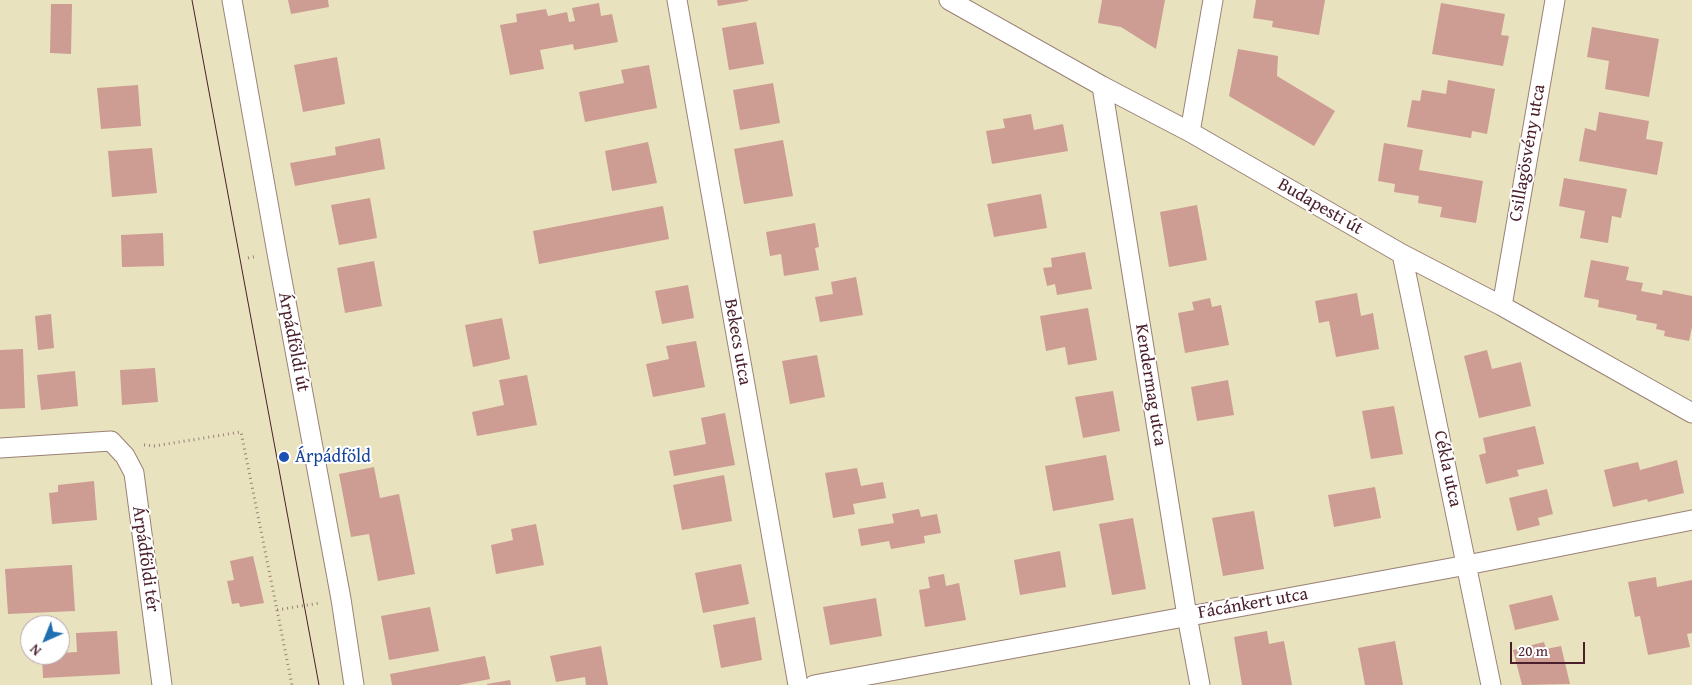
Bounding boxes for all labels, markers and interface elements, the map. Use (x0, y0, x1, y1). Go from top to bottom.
street label: Csillagösvény utca (1505, 83, 1551, 223)
street label: Budapesti út (1274, 174, 1366, 240)
street label: Árpádföldi út (273, 290, 313, 394)
street label: Bekecs utca (719, 297, 755, 387)
street label: Kendermag utca (1130, 322, 1170, 448)
street label: Cékla utca (1428, 429, 1466, 509)
place label: Árpádföld (295, 446, 371, 468)
marker: Árpádföld (277, 450, 291, 464)
street label: Árpádföldi tér (127, 505, 163, 613)
street label: Fácánkert utca (1196, 584, 1310, 624)
north arrow (20, 615, 70, 665)
scale bar (1512, 632, 1587, 664)
text: N (25, 640, 46, 661)
text: 20 m (1518, 640, 1548, 661)

